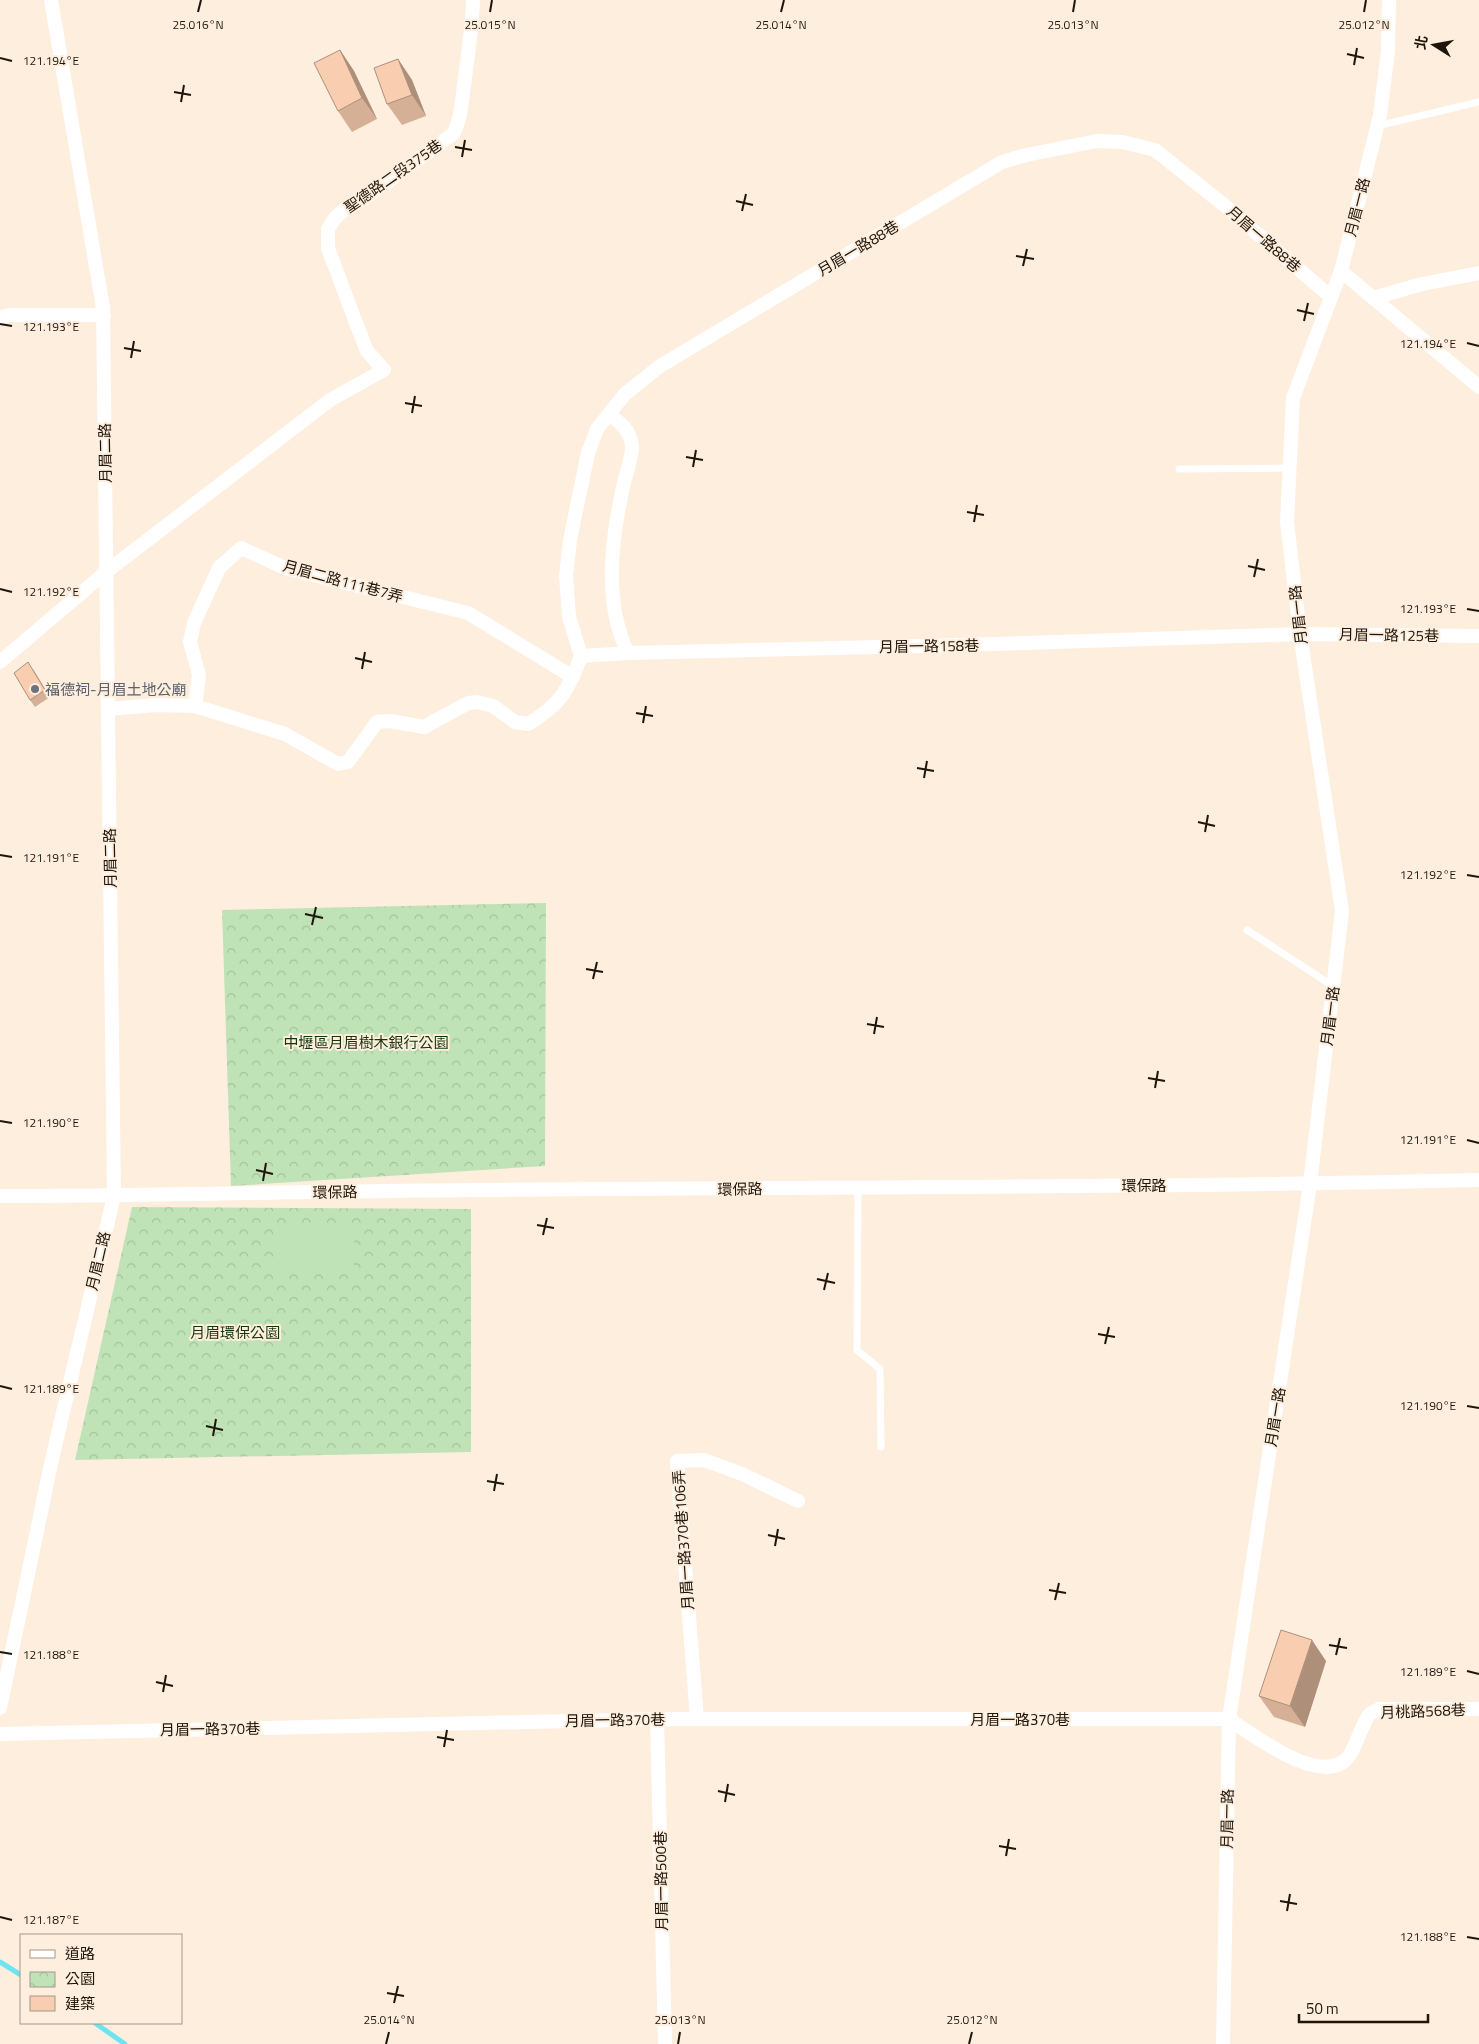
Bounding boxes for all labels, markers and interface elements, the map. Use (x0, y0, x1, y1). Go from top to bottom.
text: 25.016°N (172, 15, 224, 34)
text: 25.015°N (464, 15, 516, 34)
text: 25.014°N (755, 15, 807, 34)
text: 25.013°N (1047, 15, 1099, 34)
text: 25.012°N (1338, 15, 1390, 34)
north arrow (1409, 20, 1459, 70)
text: 北 (1409, 34, 1432, 51)
text: 121.194°E (23, 51, 79, 70)
street label: 聖德路二段375巷 (339, 134, 447, 218)
street label: 月眉一路 (1339, 175, 1375, 239)
street label: 月眉一路88巷 (1222, 200, 1306, 278)
street label: 月眉一路88巷 (813, 214, 903, 282)
text: 121.193°E (23, 317, 79, 336)
text: 121.194°E (1400, 334, 1456, 353)
street label: 月眉二路 (93, 423, 117, 483)
street label: 月眉二路111巷7弄 (280, 554, 406, 608)
text: 121.192°E (23, 582, 79, 601)
street label: 月眉一路 (1283, 584, 1313, 646)
text: 121.193°E (1400, 599, 1456, 618)
street label: 月眉一路125巷 (1339, 623, 1439, 647)
street label: 月眉一路158巷 (879, 634, 979, 658)
place label: 福德祠-月眉土地公廟 (45, 678, 187, 701)
marker: 福德祠-月眉土地公廟 (29, 683, 41, 695)
street label: 月眉二路 (98, 828, 122, 888)
text: 121.191°E (23, 848, 79, 867)
text: 121.192°E (1400, 865, 1456, 884)
street label: 月眉一路 (1315, 985, 1345, 1047)
park label: 中壢區月眉樹木銀行公園 (283, 1031, 449, 1054)
text: 121.190°E (23, 1113, 79, 1132)
text: 121.191°E (1400, 1130, 1456, 1149)
street label: 環保路 (1121, 1174, 1167, 1197)
street label: 環保路 (717, 1177, 763, 1201)
street label: 環保路 (312, 1180, 358, 1204)
street label: 月眉二路 (80, 1229, 116, 1293)
park label: 月眉環保公園 (190, 1321, 280, 1344)
text: 121.189°E (23, 1379, 79, 1398)
street label: 月眉一路 (1259, 1386, 1291, 1448)
text: 121.190°E (1400, 1396, 1456, 1415)
street label: 月眉一路370巷106弄 (667, 1469, 699, 1611)
text: 121.188°E (23, 1645, 79, 1664)
text: 121.189°E (1400, 1662, 1456, 1681)
street label: 月桃路568巷 (1380, 1698, 1466, 1724)
street label: 月眉一路370巷 (565, 1708, 665, 1732)
street label: 月眉一路370巷 (970, 1708, 1070, 1731)
street label: 月眉一路370巷 (160, 1717, 260, 1741)
street label: 月眉一路 (1215, 1789, 1239, 1849)
street label: 月眉一路500巷 (649, 1831, 673, 1931)
text: 121.187°E (23, 1910, 79, 1929)
text: 121.188°E (1400, 1927, 1456, 1946)
legend (20, 1934, 182, 2024)
text: 道路 (65, 1942, 95, 1965)
text: 公園 (65, 1967, 95, 1990)
text: 建築 (65, 1992, 95, 2015)
scale bar (1299, 1992, 1428, 2024)
text: 50 m (1306, 1997, 1339, 2020)
text: 25.014°N (363, 2010, 415, 2029)
text: 25.013°N (654, 2010, 706, 2029)
text: 25.012°N (946, 2010, 998, 2029)

